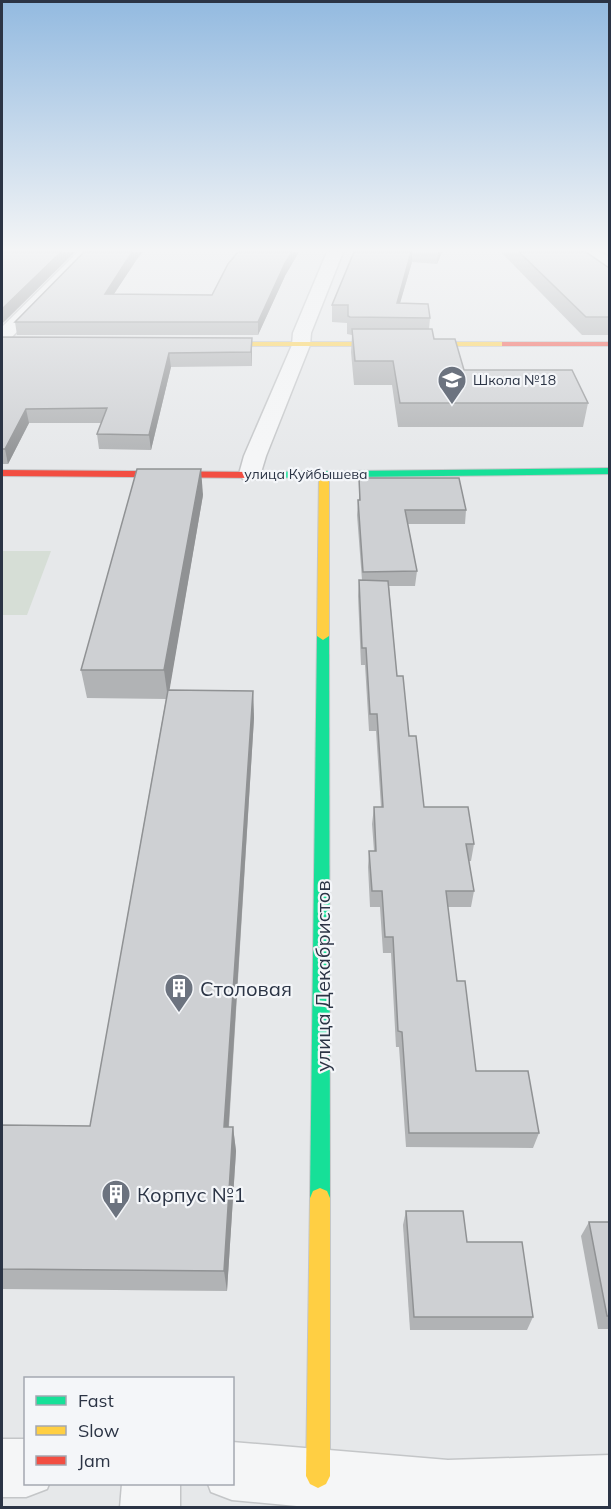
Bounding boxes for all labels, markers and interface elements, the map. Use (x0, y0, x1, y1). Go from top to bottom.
school or university icon: Школа №18 (436, 364, 468, 406)
place label: Школа №18 (473, 371, 556, 389)
street label: улица Куйбышева (244, 465, 368, 483)
street label: улица Декабристов (310, 880, 335, 1072)
building icon: Столовая (163, 972, 195, 1014)
place label: Столовая (200, 976, 292, 1001)
building icon: Корпус №1 (100, 1178, 132, 1220)
place label: Корпус №1 (137, 1182, 245, 1207)
legend (24, 1377, 234, 1485)
text: Fast (78, 1389, 114, 1412)
text: Slow (78, 1419, 120, 1442)
text: Jam (78, 1449, 111, 1472)

